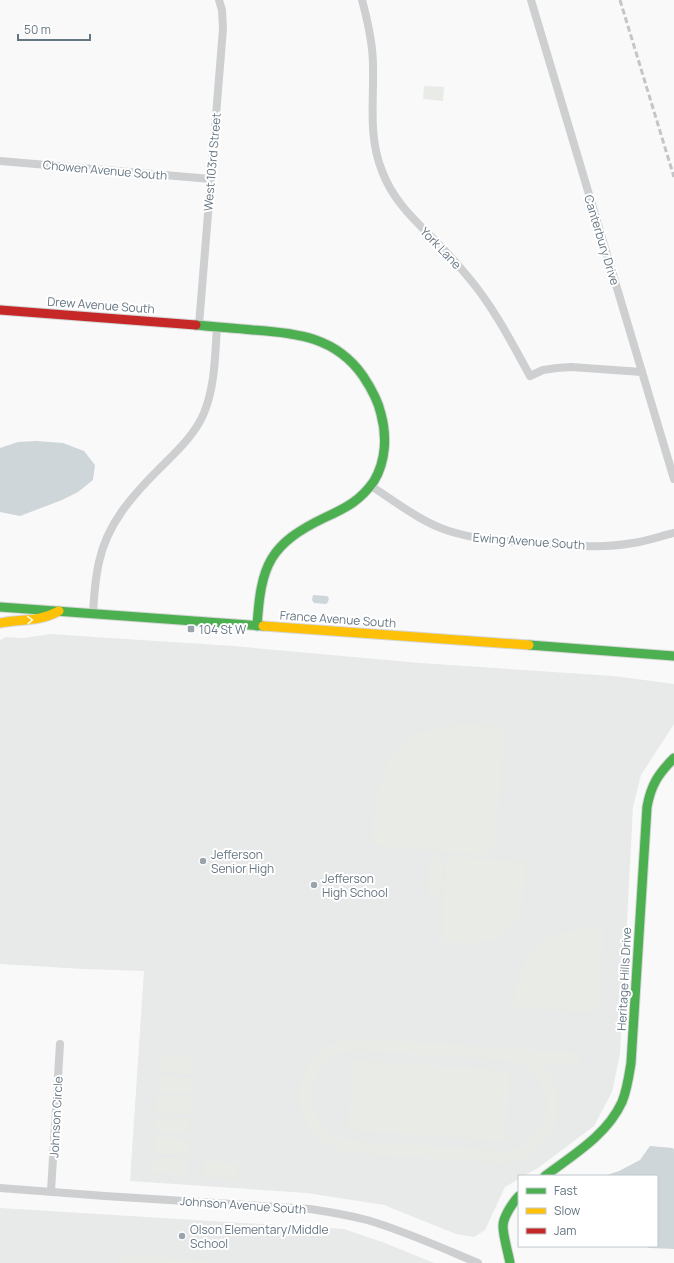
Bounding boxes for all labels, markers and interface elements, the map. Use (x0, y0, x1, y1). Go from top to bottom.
scale bar (18, 16, 90, 42)
text: 50 m (24, 21, 51, 38)
street label: West 103rd Street (199, 112, 225, 212)
street label: Chowen Avenue South (42, 156, 168, 184)
street label: Canterbury Drive (580, 193, 624, 287)
street label: York Lane (417, 223, 465, 273)
street label: Drew Avenue South (47, 293, 155, 317)
street label: Ewing Avenue South (472, 529, 586, 553)
street label: France Avenue South (279, 606, 397, 632)
one-way arrow (27, 616, 33, 625)
place label: 104 St W (199, 621, 247, 638)
marker: 104 St W (186, 624, 196, 634)
place label: Jefferson Senior High (211, 846, 274, 877)
marker: Jefferson Senior High (198, 856, 208, 866)
place label: Jefferson High School (322, 870, 388, 901)
marker: Jefferson High School (309, 880, 319, 890)
street label: Heritage Hills Drive (613, 927, 635, 1031)
street label: Johnson Circle (45, 1076, 67, 1158)
legend (518, 1175, 658, 1247)
text: Fast (554, 1182, 578, 1199)
street label: Johnson Avenue South (179, 1192, 307, 1218)
text: Slow (554, 1202, 580, 1219)
place label: Olson Elementary/Middle School (190, 1221, 329, 1252)
text: Jam (554, 1222, 576, 1239)
marker: Olson Elementary/Middle School (177, 1231, 187, 1241)

